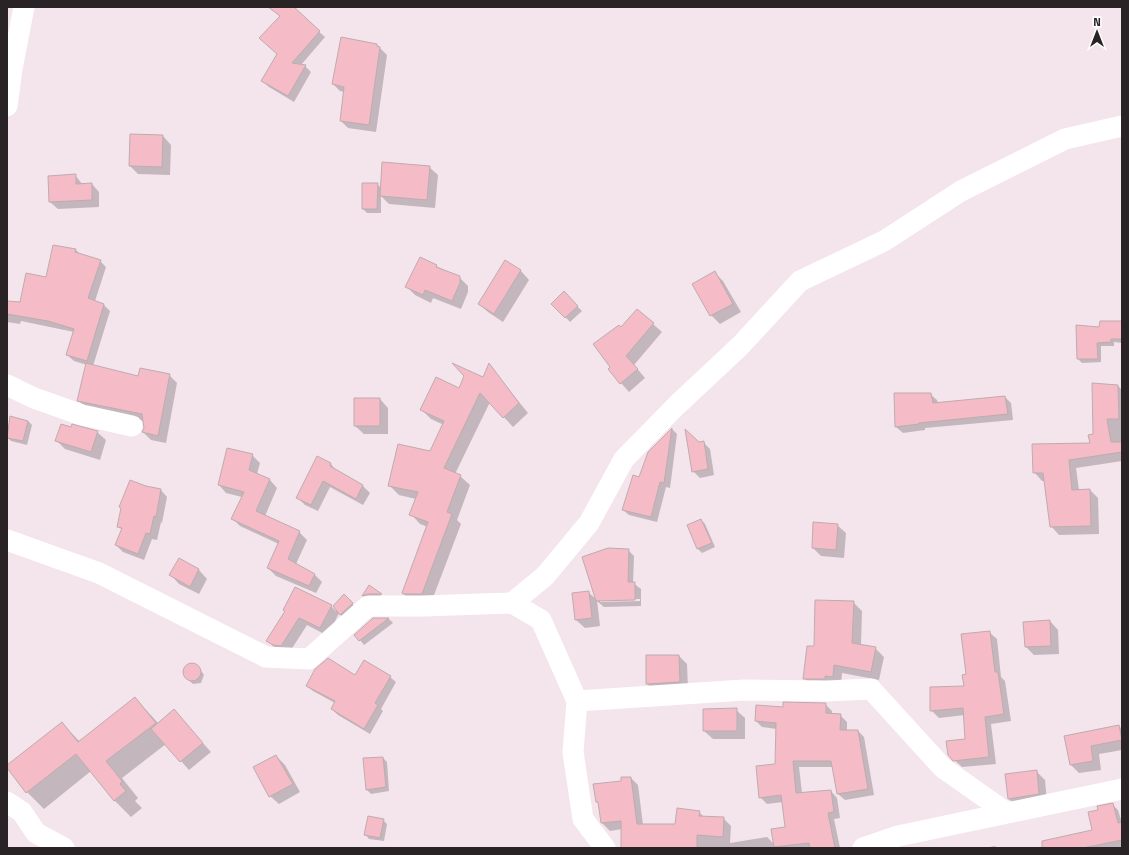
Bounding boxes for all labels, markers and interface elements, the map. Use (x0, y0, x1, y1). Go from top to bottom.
north arrow (1077, 12, 1117, 52)
text: N (1093, 14, 1101, 30)

